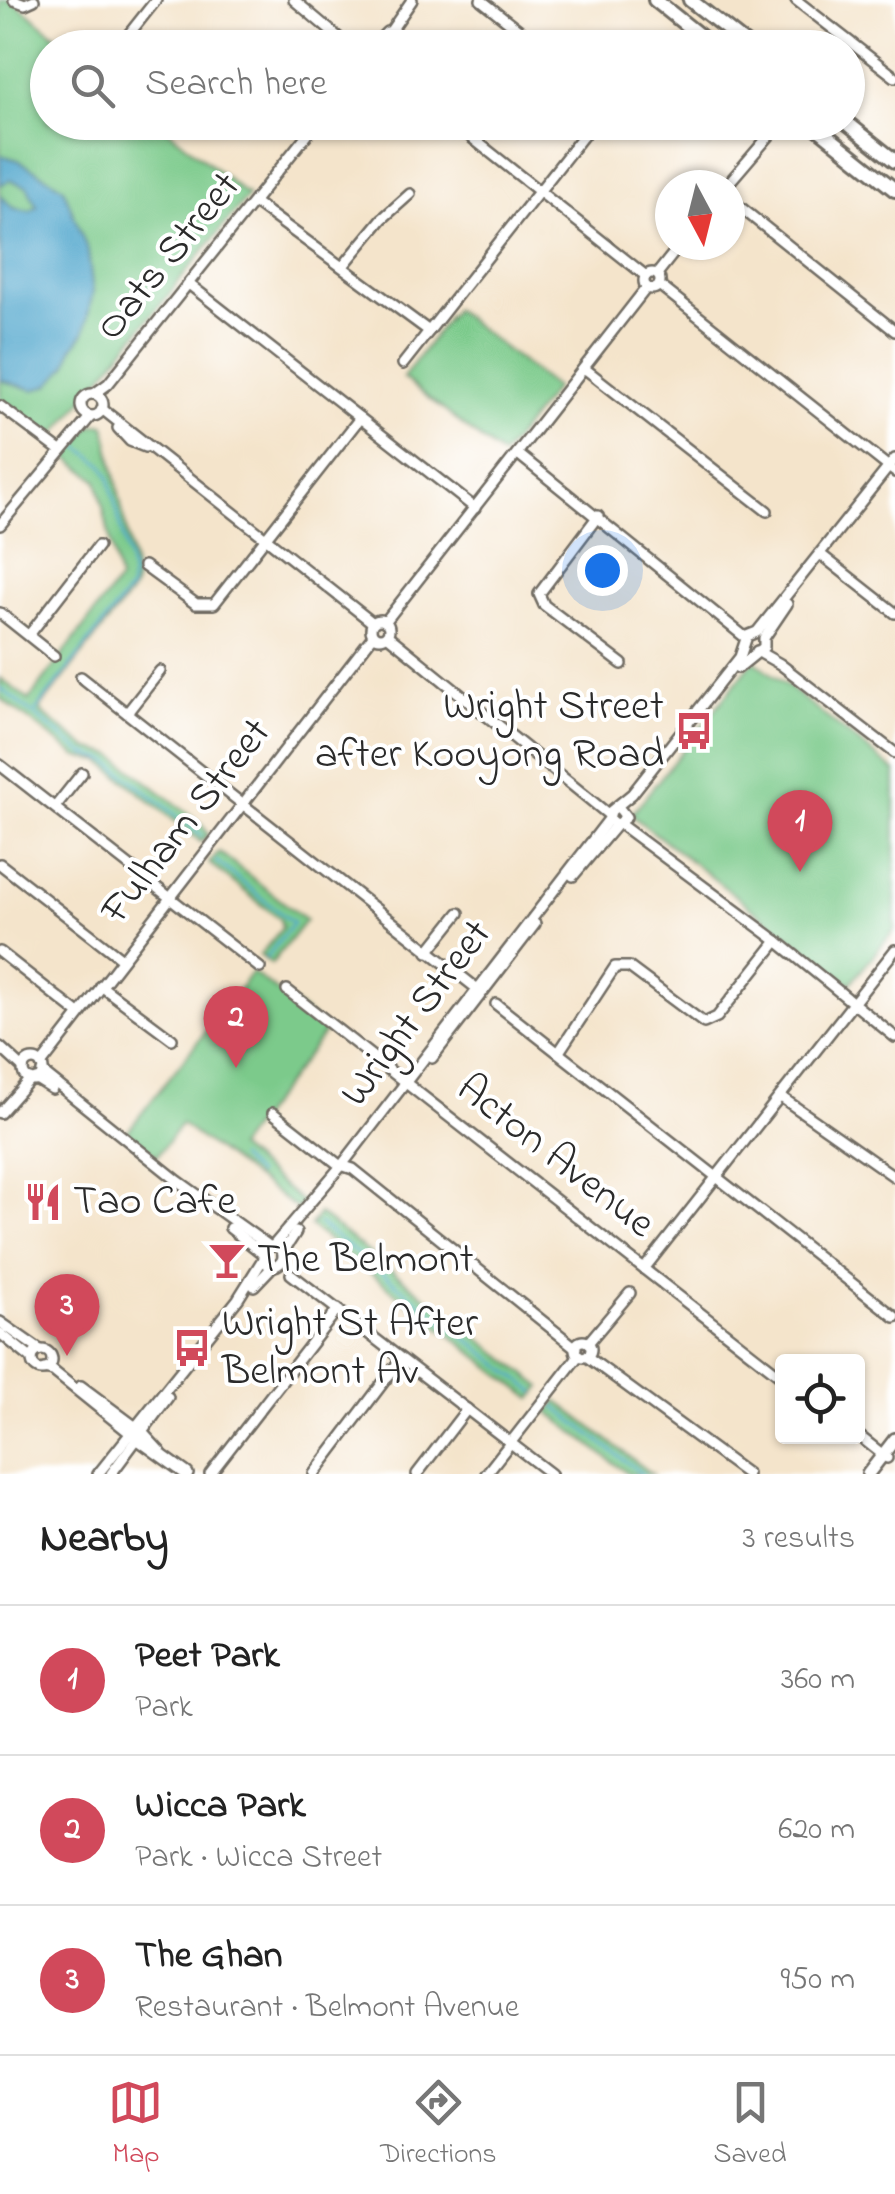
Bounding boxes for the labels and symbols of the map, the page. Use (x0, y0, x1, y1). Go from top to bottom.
street label: Oats Street (82, 159, 256, 355)
north arrow (655, 170, 745, 260)
your location (577, 545, 628, 596)
place label: Wright Street after Kooyong Road (315, 677, 664, 786)
street label: Fulham Street (86, 706, 287, 939)
bus stop icon: Wright Street after Kooyong Road (673, 710, 715, 752)
pin: 1 (768, 790, 832, 872)
street label: Wright Street (326, 907, 508, 1121)
pin: 2 (204, 986, 268, 1068)
street label: Acton Avenue (443, 1060, 667, 1254)
place label: Tao Cafe (73, 1172, 236, 1233)
restaurant icon: Tao Cafe (22, 1181, 64, 1223)
place label: The Belmont (257, 1230, 474, 1291)
bar icon: The Belmont (206, 1239, 248, 1281)
pin: 3 (34, 1274, 100, 1356)
place label: Wright St After Belmont Av (221, 1294, 479, 1403)
bus stop icon: Wright St After Belmont Av (171, 1327, 213, 1369)

